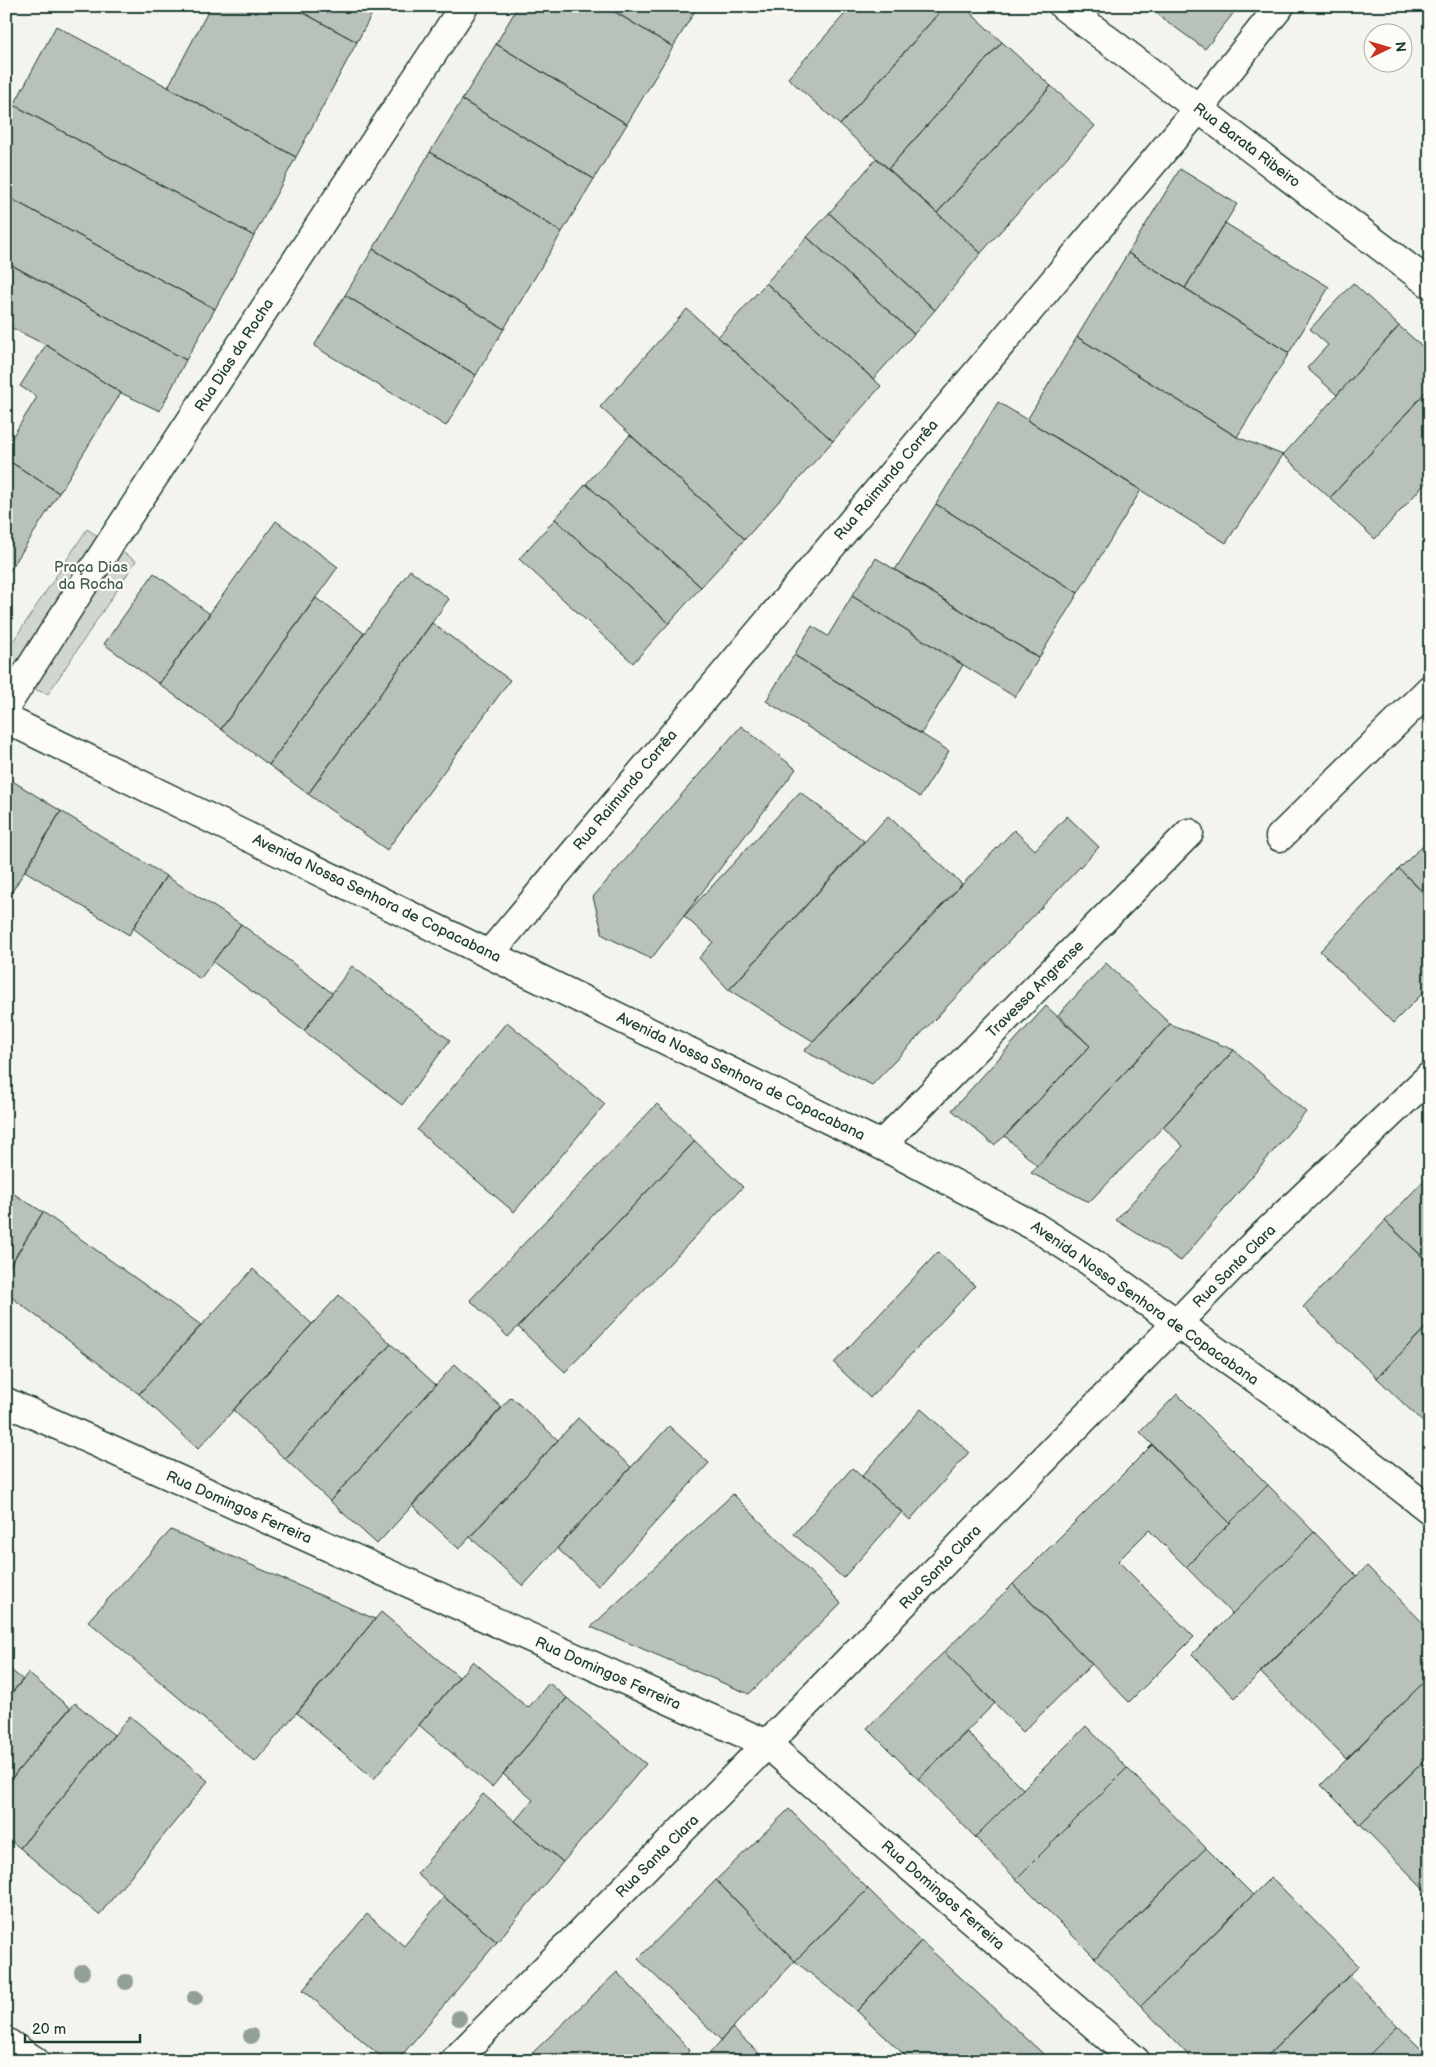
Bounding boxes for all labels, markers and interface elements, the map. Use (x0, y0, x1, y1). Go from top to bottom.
north arrow (1364, 22, 1414, 72)
text: N (1392, 41, 1409, 53)
street label: Rua Barata Ribeiro (1189, 99, 1304, 192)
street label: Rua Dias da Rocha (191, 295, 278, 415)
street label: Rua Raimundo Corrêa (830, 416, 942, 545)
park label: Praça Dias da Rocha (54, 558, 129, 594)
street label: Rua Raimundo Corrêa (569, 726, 681, 855)
street label: Avenida Nossa Senhora de Copacabana (250, 830, 504, 967)
street label: Travessa Angrense (983, 937, 1088, 1042)
street label: Avenida Nossa Senhora de Copacabana (614, 1008, 868, 1145)
street label: Avenida Nossa Senhora de Copacabana (1027, 1217, 1262, 1390)
street label: Rua Santa Clara (1189, 1221, 1280, 1312)
street label: Rua Domingos Ferreira (163, 1467, 315, 1548)
street label: Rua Santa Clara (895, 1521, 985, 1614)
street label: Rua Domingos Ferreira (532, 1633, 684, 1714)
street label: Rua Santa Clara (612, 1811, 703, 1902)
street label: Rua Domingos Ferreira (877, 1836, 1008, 1954)
scale bar (25, 2012, 140, 2044)
text: 20 m (32, 2020, 66, 2039)

